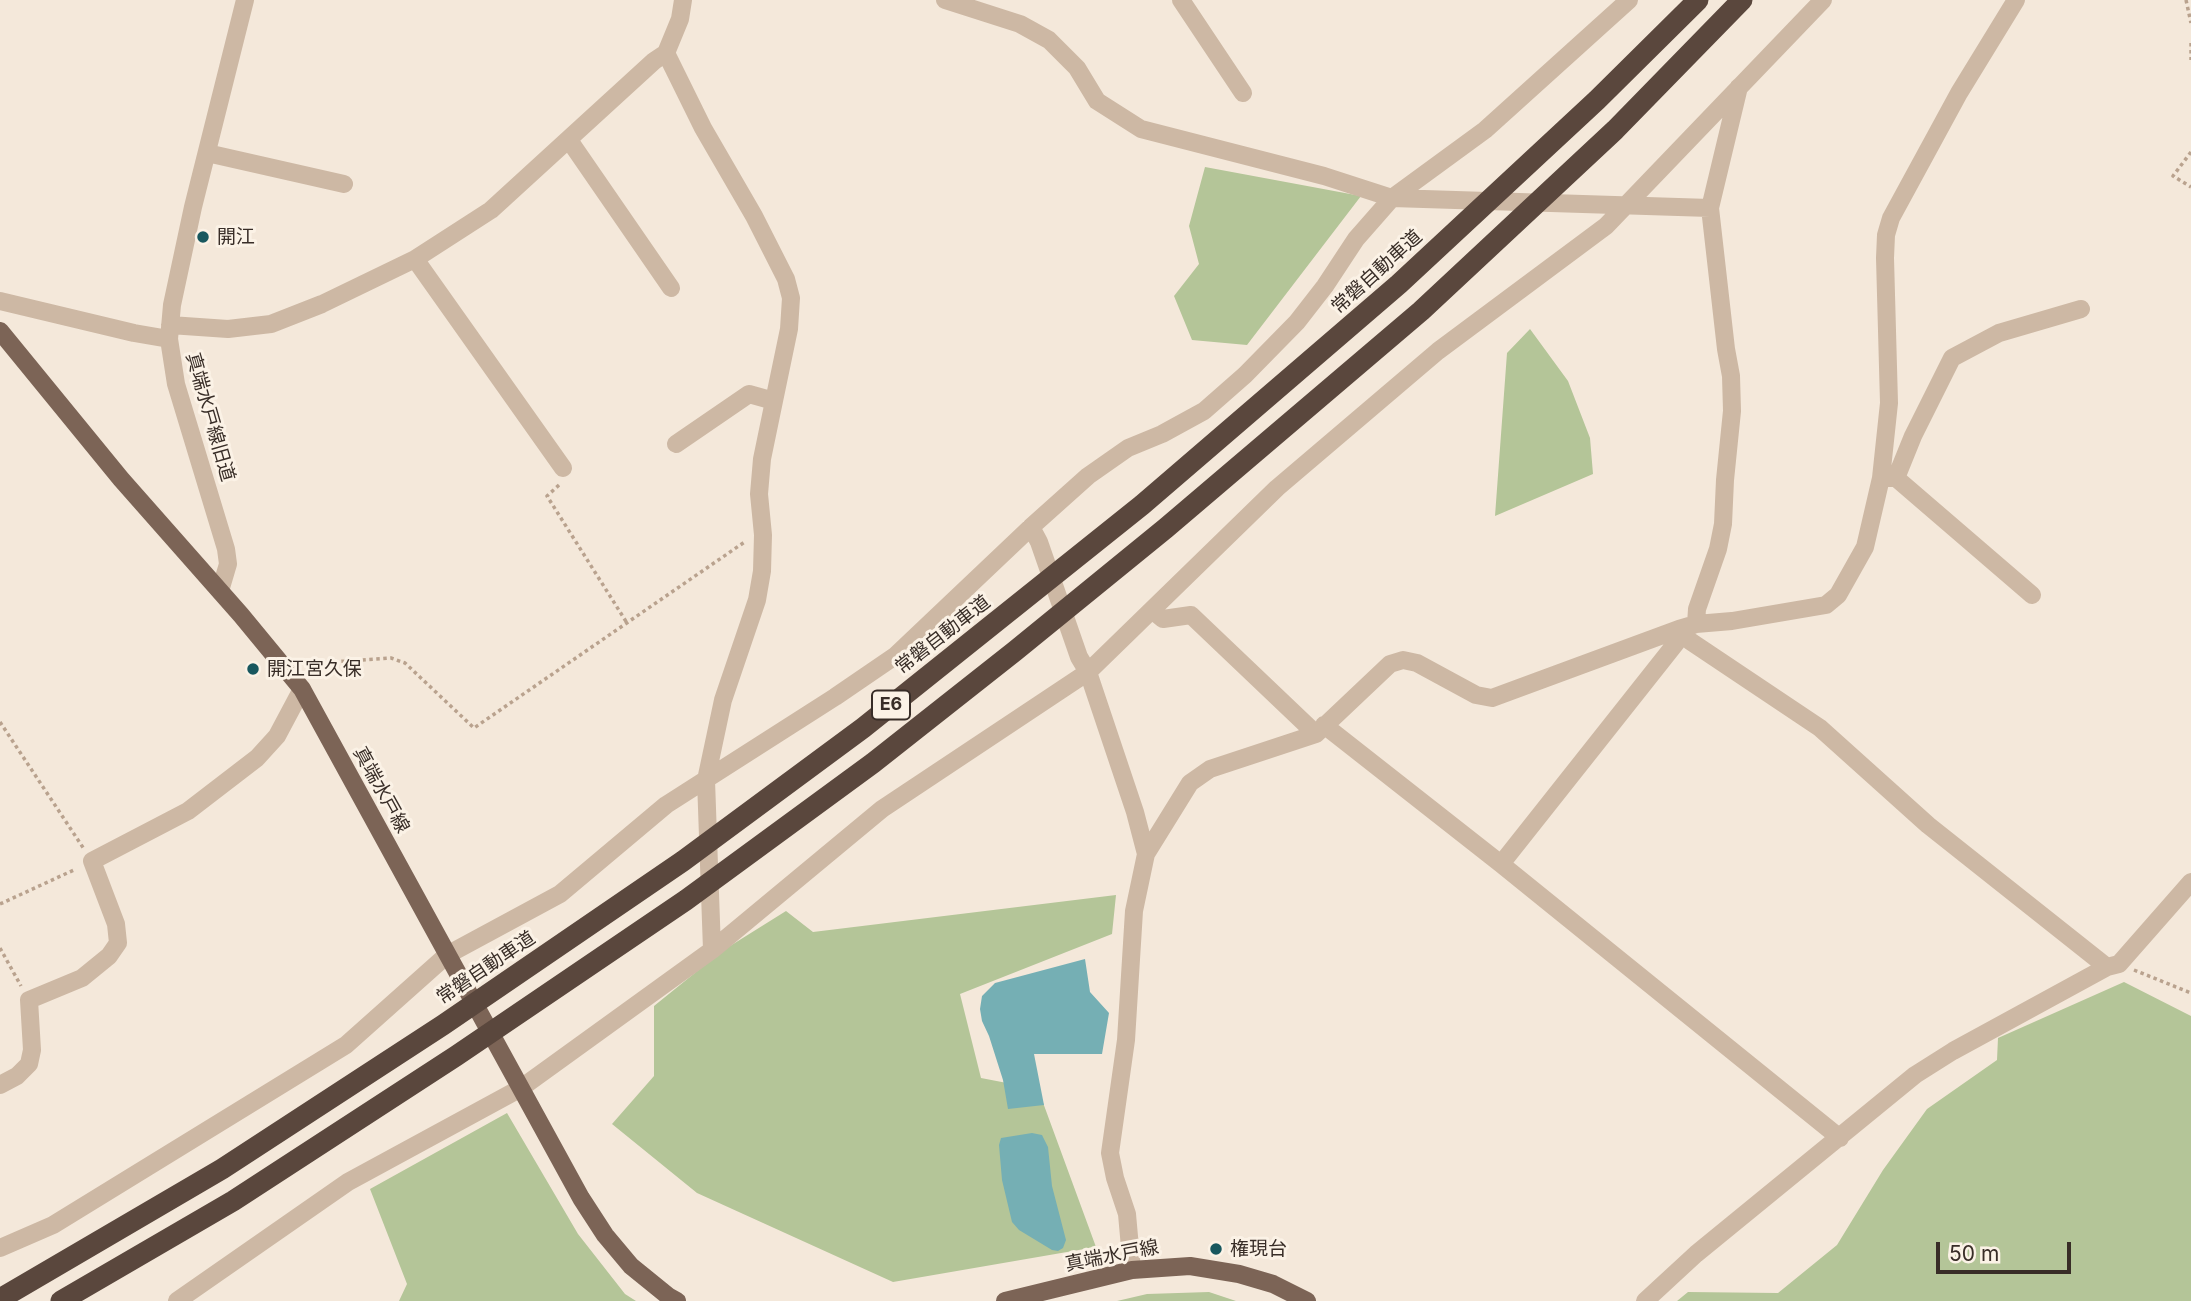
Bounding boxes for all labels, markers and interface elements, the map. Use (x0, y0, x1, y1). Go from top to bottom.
street label: 常磐自動車道 (1327, 225, 1427, 319)
place label: 開江 (217, 226, 255, 248)
marker: 開江 (195, 229, 211, 245)
street label: 真端水戸線旧道 (181, 350, 239, 484)
street label: 常磐自動車道 (891, 591, 995, 679)
place label: 開江宮久保 (267, 658, 362, 680)
marker: 開江宮久保 (245, 661, 261, 677)
road number: E6 (872, 690, 910, 720)
street label: 真端水戸線 (348, 743, 414, 837)
street label: 常磐自動車道 (432, 927, 540, 1009)
scale bar (1939, 1228, 2074, 1272)
street label: 真端水戸線 (1063, 1236, 1161, 1276)
place label: 権現台 (1230, 1238, 1287, 1260)
marker: 権現台 (1208, 1241, 1224, 1257)
text: 50 m (1949, 1241, 1999, 1266)

